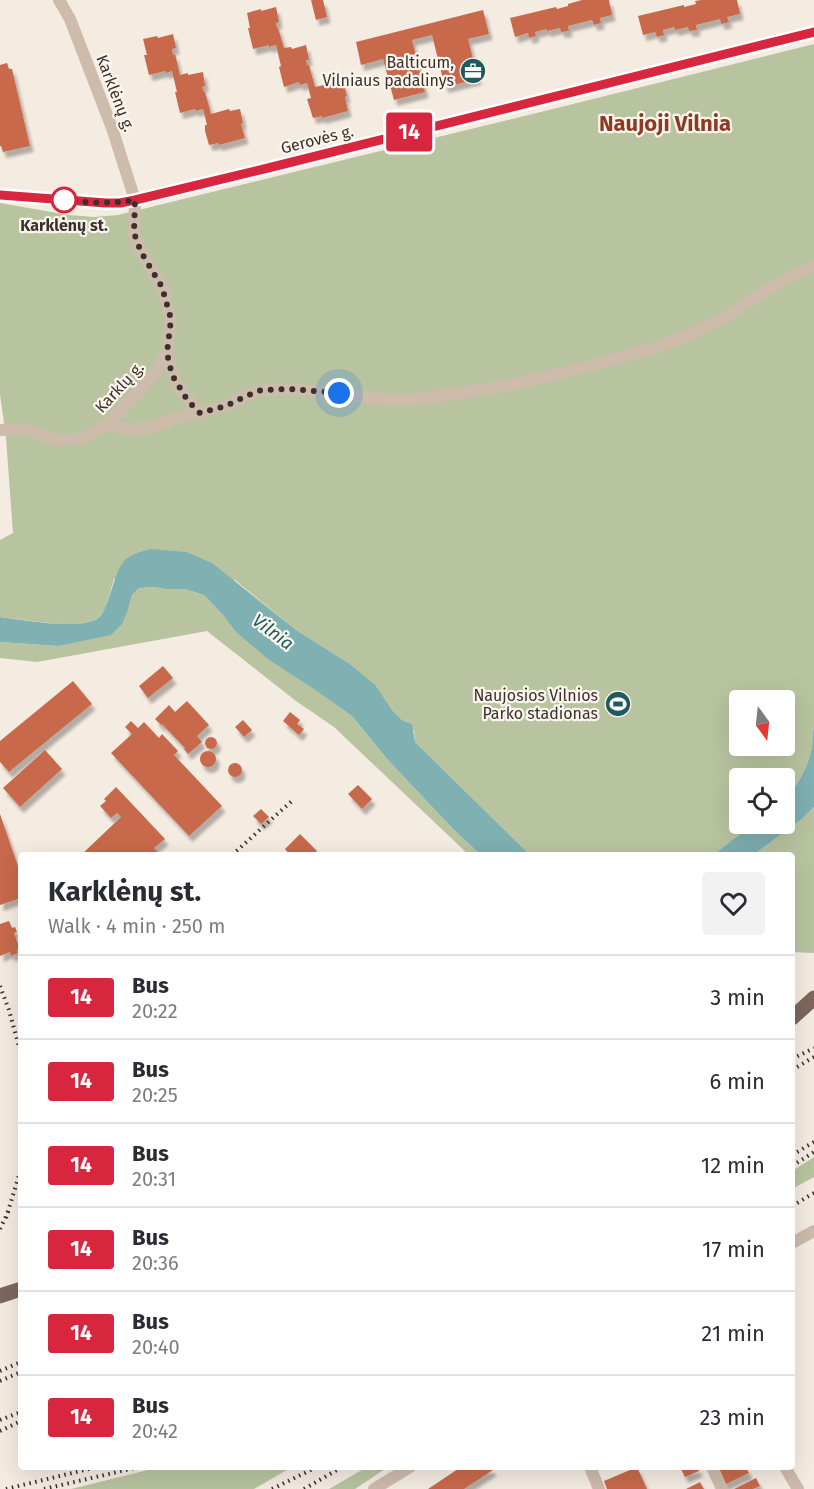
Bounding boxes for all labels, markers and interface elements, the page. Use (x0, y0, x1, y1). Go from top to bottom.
street label: Karklėnų g. (92, 52, 139, 134)
place label: Balticum, Vilniaus padalinys (322, 53, 454, 90)
office icon: Balticum, Vilniaus padalinys (458, 56, 488, 86)
district label: Naujoji Vilnia (599, 110, 731, 137)
line badge: 14 (382, 112, 436, 152)
text: 14 (398, 119, 420, 145)
street label: Gerovės g. (279, 121, 356, 158)
marker: Karklėnų st. (51, 187, 77, 213)
place label: Karklėnų st. (20, 216, 108, 235)
street label: Karklų g. (91, 358, 148, 417)
your location (324, 378, 354, 408)
water label: Vilnia (248, 609, 298, 655)
place label: Naujosios Vilnios Parko stadionas (473, 686, 598, 723)
sports icon: Naujosios Vilnios Parko stadionas (603, 689, 633, 719)
north arrow (729, 690, 795, 756)
map controls (729, 690, 795, 834)
button: locate (729, 768, 795, 834)
button: heart (702, 872, 765, 935)
text: Karklėnų st. (48, 875, 201, 908)
text: Walk · 4 min · 250 m (48, 914, 225, 938)
text: Bus (132, 972, 169, 999)
text: 14 (70, 984, 92, 1010)
text: 3 min (710, 984, 765, 1011)
text: 20:22 (132, 999, 178, 1023)
text: Bus (132, 1056, 169, 1083)
text: 14 (70, 1068, 92, 1094)
text: 6 min (709, 1068, 765, 1095)
text: 20:25 (132, 1083, 178, 1107)
text: Bus (132, 1140, 169, 1167)
text: 14 (70, 1152, 92, 1178)
text: 12 min (701, 1152, 765, 1179)
text: 20:31 (132, 1167, 176, 1191)
text: Bus (132, 1224, 169, 1251)
text: 14 (70, 1236, 92, 1262)
text: 17 min (702, 1236, 765, 1263)
text: 20:36 (132, 1251, 179, 1275)
text: Bus (132, 1308, 169, 1335)
text: 14 (70, 1320, 92, 1346)
text: 21 min (701, 1320, 765, 1347)
text: 20:40 (132, 1335, 180, 1359)
text: Bus (132, 1392, 169, 1419)
text: 14 (70, 1404, 92, 1430)
text: 23 min (699, 1404, 765, 1431)
text: 20:42 (132, 1419, 178, 1443)

